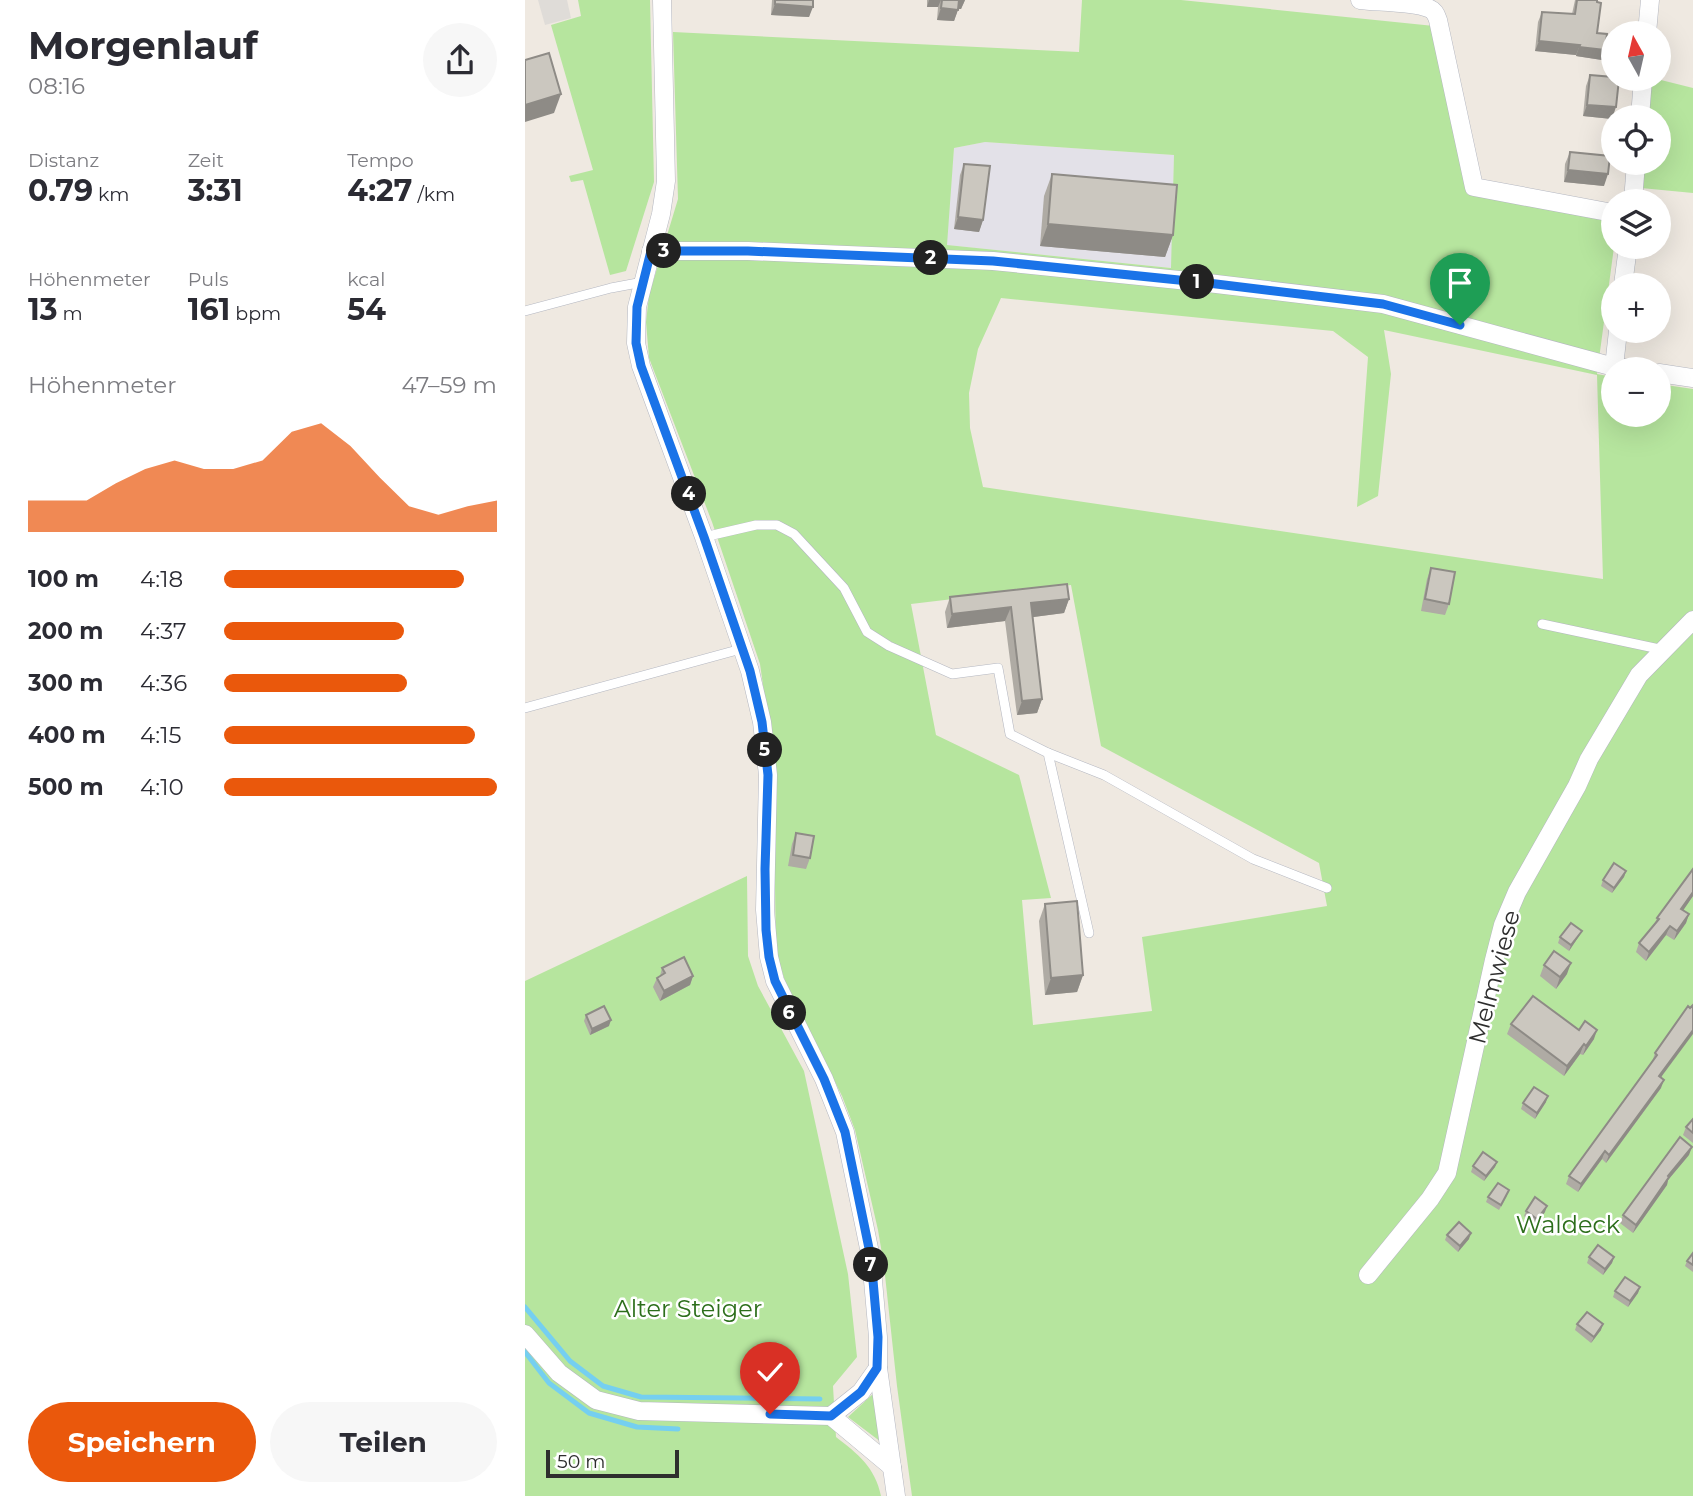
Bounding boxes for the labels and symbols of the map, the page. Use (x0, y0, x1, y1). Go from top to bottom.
north arrow (1601, 21, 1671, 91)
pin: 3 (647, 233, 681, 268)
pin: 2 (913, 240, 949, 276)
pin (1430, 253, 1490, 325)
pin: 1 (1179, 264, 1215, 300)
pin: 4 (671, 476, 707, 512)
pin: 5 (747, 732, 783, 768)
street label: Melmwiese (1462, 907, 1526, 1047)
pin: 6 (771, 996, 807, 1030)
park label: Waldeck (1516, 1210, 1621, 1239)
pin: 7 (853, 1248, 889, 1282)
park label: Alter Steiger (614, 1294, 762, 1323)
pin (740, 1342, 800, 1414)
scale bar (546, 1447, 679, 1479)

